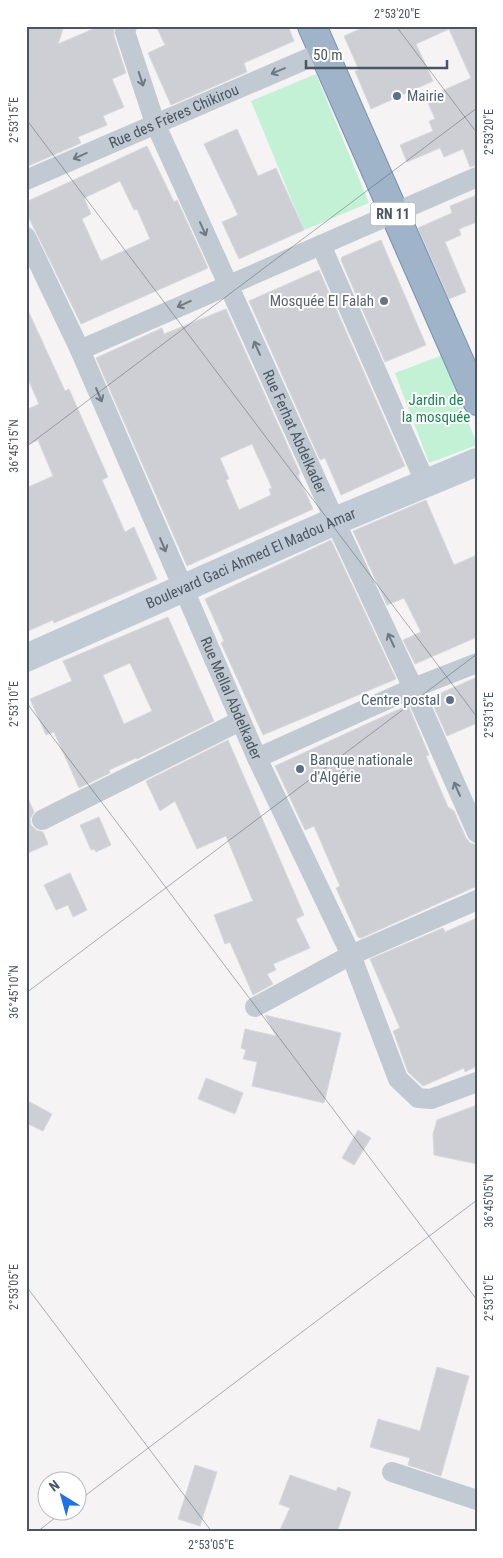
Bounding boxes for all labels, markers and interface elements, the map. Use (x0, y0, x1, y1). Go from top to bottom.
text: 2°53'20"E (374, 7, 420, 21)
scale bar (306, 38, 447, 70)
text: 50 m (313, 46, 343, 64)
one-way arrow (271, 67, 286, 77)
one-way arrow (136, 70, 146, 86)
street label: Rue des Frères Chikirou (106, 80, 241, 152)
place label: Mairie (407, 87, 444, 105)
marker: Mairie (391, 90, 403, 102)
text: 2°53'15"E (7, 97, 21, 143)
text: 2°53'20"E (482, 109, 496, 155)
one-way arrow (73, 152, 88, 162)
road number: RN 11 (370, 202, 416, 225)
one-way arrow (199, 221, 208, 236)
place label: Mosquée El Falah (270, 292, 374, 310)
marker: Mosquée El Falah (378, 295, 390, 307)
one-way arrow (177, 300, 192, 310)
one-way arrow (252, 341, 262, 356)
street label: Rue Ferhat Abdelkader (259, 367, 331, 497)
one-way arrow (95, 387, 105, 402)
park label: Jardin de la mosquée (402, 391, 470, 426)
text: 36°45'15"N (7, 419, 21, 473)
street label: Boulevard Gaci Ahmed El Madou Amar (143, 504, 359, 613)
one-way arrow (159, 537, 169, 552)
one-way arrow (385, 633, 395, 648)
street label: Rue Mellal Abdelkader (197, 634, 266, 763)
text: 2°53'10"E (7, 681, 21, 727)
place label: Centre postal (361, 691, 440, 709)
text: 2°53'15"E (482, 692, 496, 738)
marker: Centre postal (444, 694, 456, 706)
place label: Banque nationale d'Algérie (310, 751, 413, 786)
marker: Banque nationale d'Algérie (294, 763, 306, 775)
one-way arrow (452, 781, 461, 796)
text: 36°45'10"N (7, 965, 21, 1019)
text: 36°45'05"N (482, 1174, 496, 1228)
text: 2°53'05"E (7, 1264, 21, 1310)
text: 2°53'10"E (482, 1275, 496, 1321)
north arrow (38, 1470, 88, 1520)
text: N (46, 1477, 62, 1495)
text: 2°53'05"E (188, 1538, 234, 1552)

